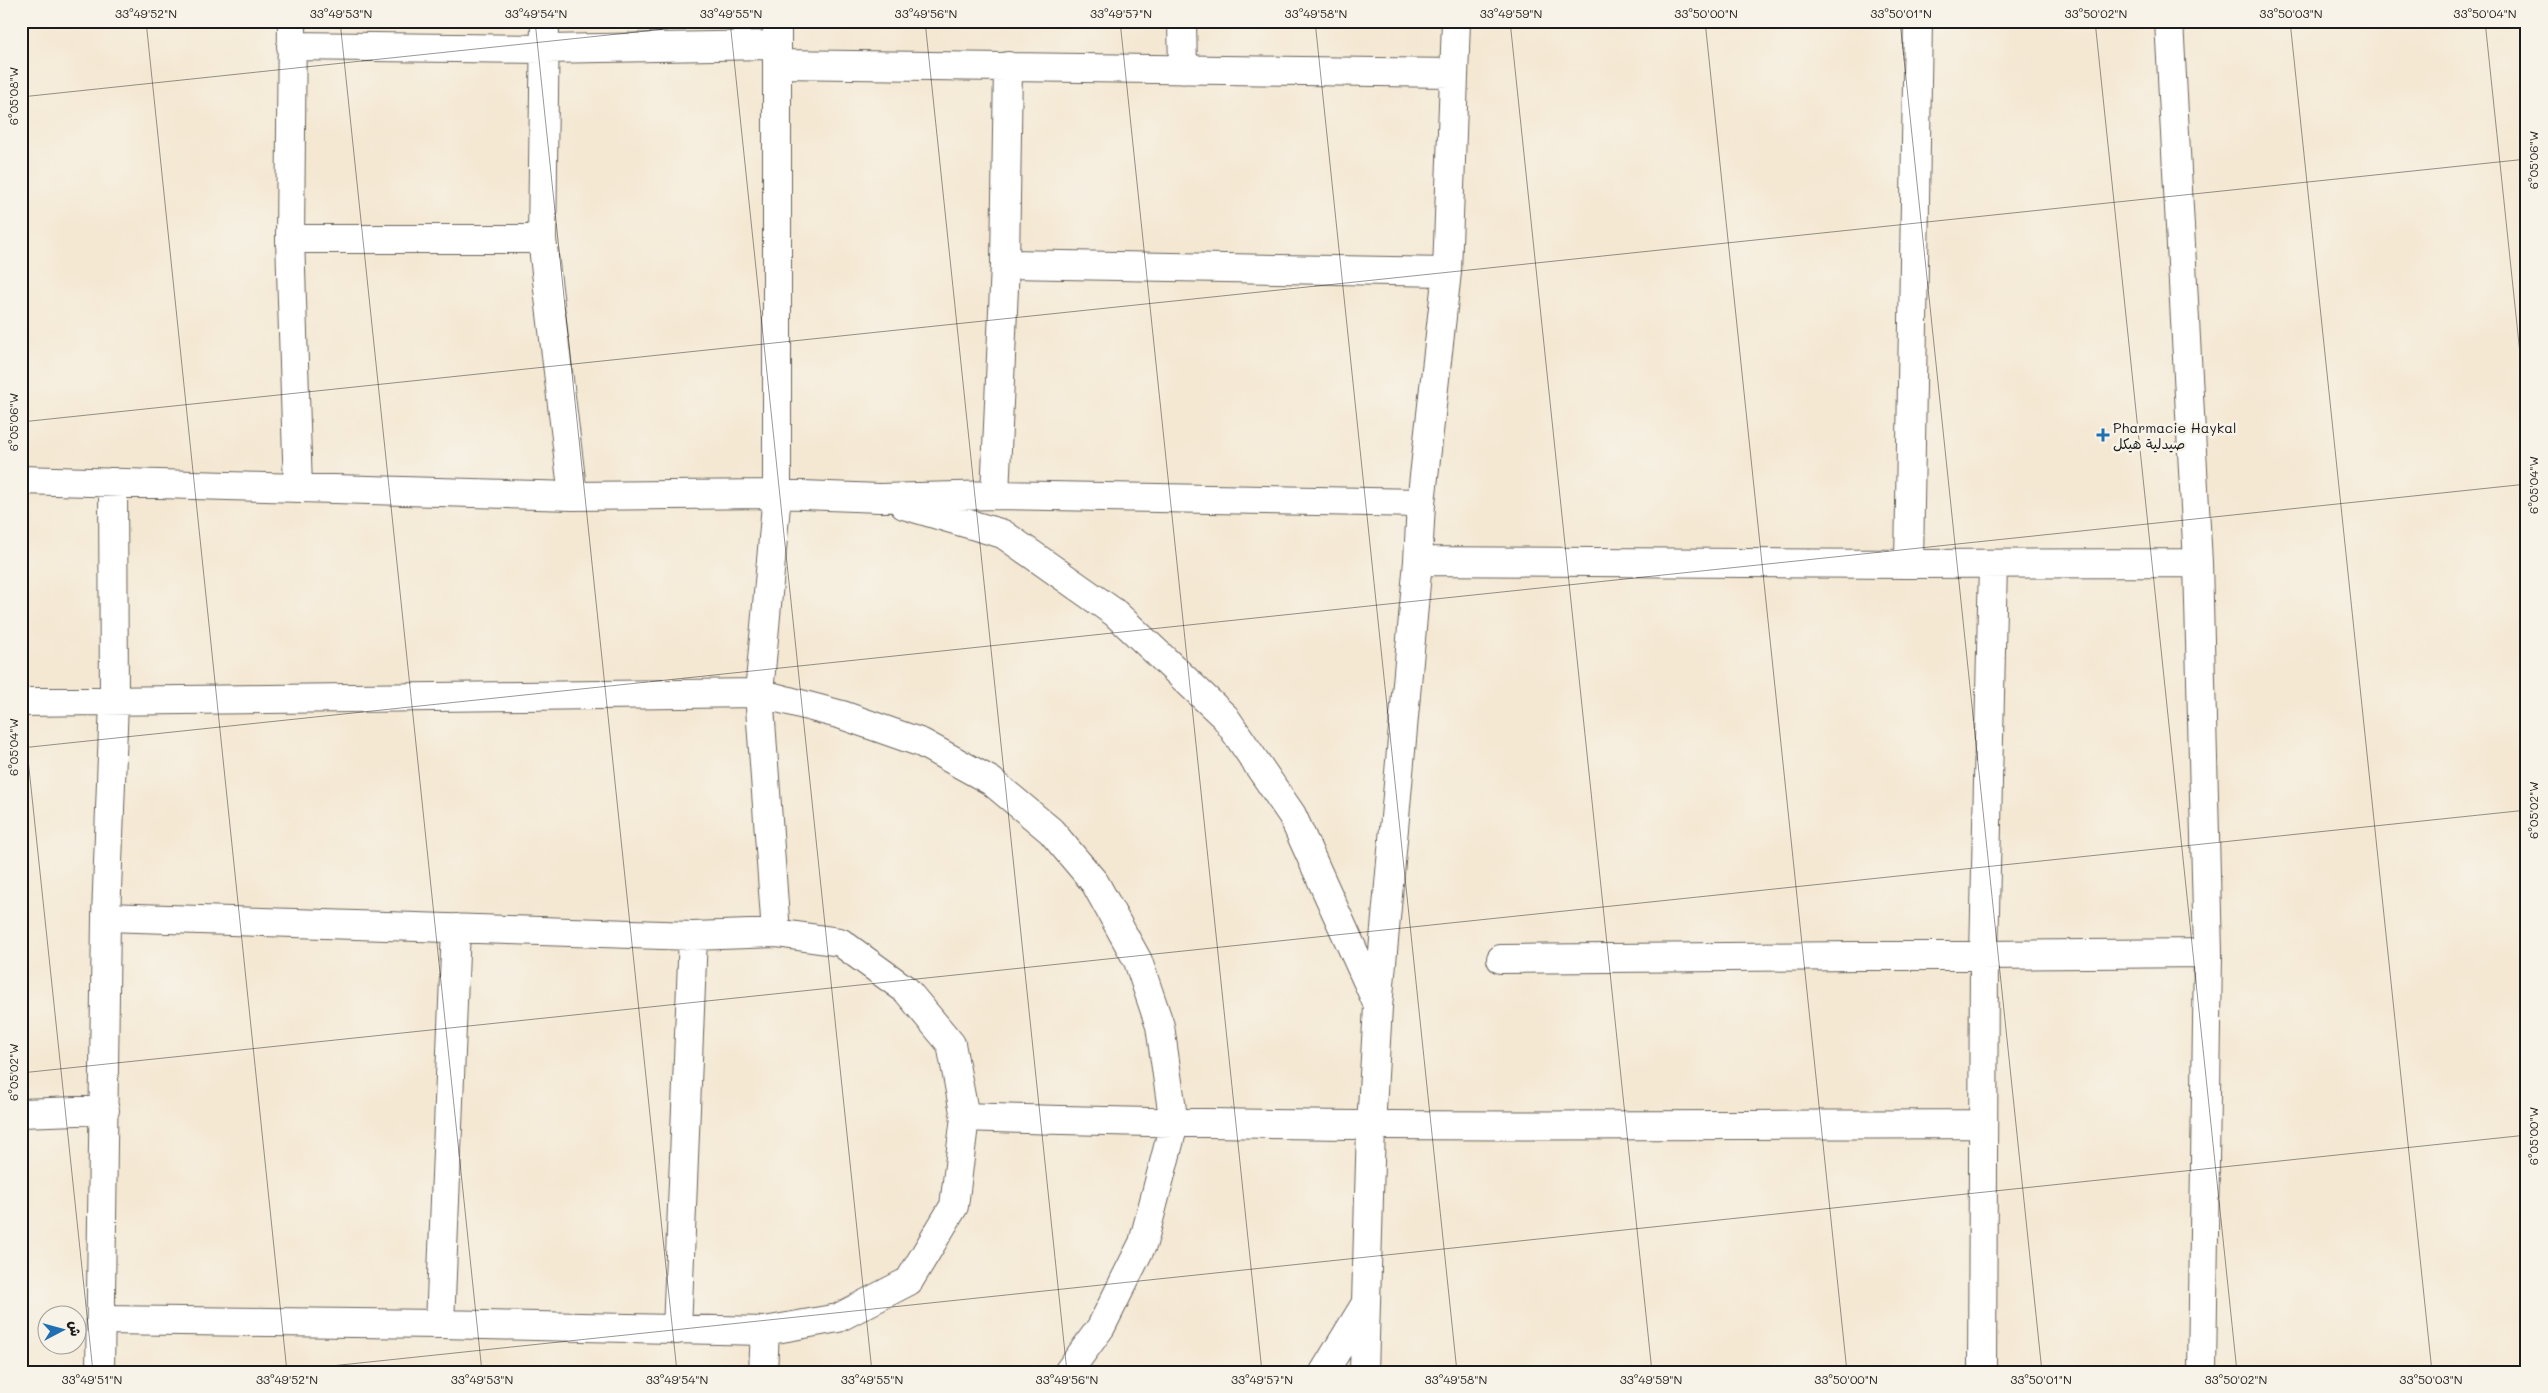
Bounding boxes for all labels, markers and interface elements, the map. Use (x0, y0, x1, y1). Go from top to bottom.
text: 33°49'52"N (115, 5, 177, 21)
text: 33°49'53"N (310, 5, 372, 21)
text: 33°49'54"N (505, 5, 567, 21)
text: 33°49'55"N (700, 5, 762, 21)
text: 33°49'56"N (895, 5, 957, 21)
text: 33°49'57"N (1090, 5, 1152, 21)
text: 33°49'58"N (1285, 5, 1347, 21)
text: 33°49'59"N (1480, 5, 1542, 21)
text: 33°50'00"N (1674, 5, 1738, 21)
text: 33°50'01"N (1870, 5, 1932, 21)
text: 33°50'02"N (2065, 5, 2127, 21)
text: 33°50'03"N (2259, 5, 2323, 21)
text: 33°50'04"N (2453, 5, 2517, 21)
text: 6°05'08"W (5, 67, 21, 125)
text: 6°05'06"W (2525, 131, 2541, 189)
text: 6°05'06"W (5, 393, 21, 451)
place label: Pharmacie Haykal صيدلية هيكل (2113, 418, 2236, 453)
marker: Pharmacie Haykal صيدلية هيكل (2097, 429, 2109, 441)
text: 6°05'04"W (2525, 456, 2541, 514)
text: 6°05'04"W (5, 718, 21, 776)
text: 6°05'02"W (2525, 781, 2541, 839)
text: 6°05'02"W (5, 1043, 21, 1101)
text: 6°05'00"W (2525, 1107, 2541, 1165)
north arrow (38, 1306, 88, 1356)
text: ش (65, 1320, 86, 1337)
text: 33°49'51"N (62, 1371, 122, 1387)
text: 33°49'52"N (256, 1371, 318, 1387)
text: 33°49'53"N (451, 1371, 513, 1387)
text: 33°49'54"N (646, 1371, 708, 1387)
text: 33°49'55"N (841, 1371, 903, 1387)
text: 33°49'56"N (1036, 1371, 1098, 1387)
text: 33°49'57"N (1231, 1371, 1293, 1387)
text: 33°49'58"N (1425, 1371, 1487, 1387)
text: 33°49'59"N (1620, 1371, 1682, 1387)
text: 33°50'00"N (1814, 1371, 1878, 1387)
text: 33°50'01"N (2010, 1371, 2072, 1387)
text: 33°50'02"N (2205, 1371, 2267, 1387)
text: 33°50'03"N (2399, 1371, 2463, 1387)

